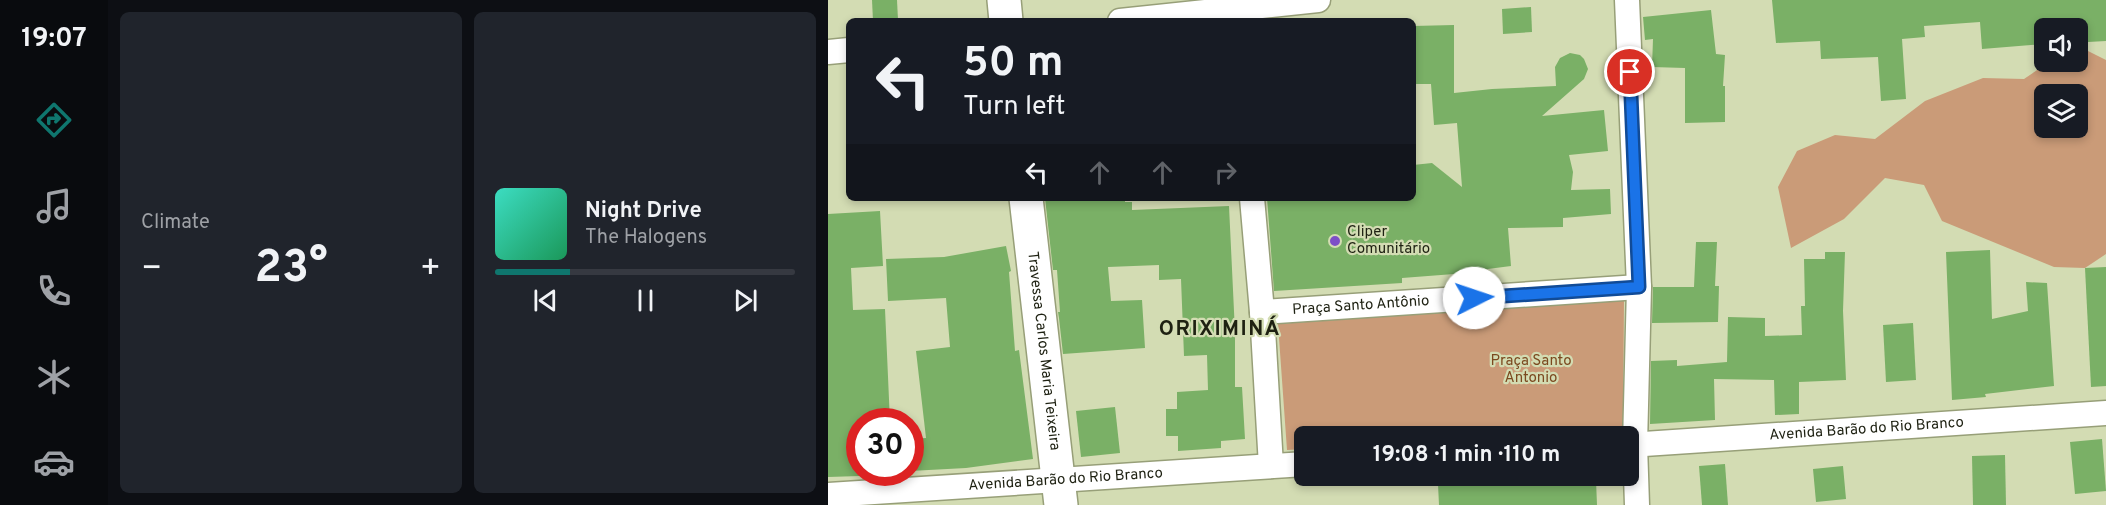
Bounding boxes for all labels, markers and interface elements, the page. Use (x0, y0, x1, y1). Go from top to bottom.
map controls (2034, 18, 2088, 138)
button: sound (2034, 18, 2088, 72)
text: 19:07 (21, 22, 87, 56)
text: 50 m (963, 38, 1064, 91)
icon: left (864, 42, 942, 120)
pin (1604, 46, 1655, 97)
icon: arrive (1613, 55, 1646, 88)
button: layers (2034, 84, 2088, 138)
text: Turn left (963, 90, 1065, 124)
icon: directions (33, 99, 75, 141)
icon: left (1020, 156, 1053, 189)
icon: ahead (1083, 156, 1116, 189)
icon: ahead (1146, 156, 1179, 189)
icon: right (1209, 156, 1242, 189)
icon: music (33, 185, 75, 227)
text: Night Drive (585, 198, 702, 225)
text: Climate (141, 210, 210, 236)
place label: Cliper Comunitário (1347, 223, 1430, 259)
text: The Halogens (585, 225, 707, 251)
marker: Cliper Comunitário (1328, 234, 1342, 248)
text: 23° (254, 241, 328, 298)
text: − (141, 249, 162, 291)
text: + (420, 249, 441, 291)
street label: Travessa Carlos Maria Teixeira (1023, 251, 1064, 452)
position arrow (1442, 266, 1506, 330)
icon: phone (33, 270, 75, 312)
icon: previous (529, 284, 562, 317)
icon: pause (629, 284, 662, 317)
icon: next (729, 284, 762, 317)
street label: Praça Santo Antônio (1292, 291, 1430, 319)
district label: ORIXIMINÁ (1159, 315, 1281, 343)
park label: Praça Santo Antonio (1490, 352, 1572, 388)
icon: climate (33, 356, 75, 398)
speed limit sign: 30 (846, 408, 924, 486)
street label: Avenida Barão do Rio Branco (1769, 413, 1964, 445)
icon: car (33, 441, 75, 483)
text: 19:08 · 1 min · 110 m (1373, 442, 1560, 469)
street label: Avenida Barão do Rio Branco (968, 464, 1163, 495)

